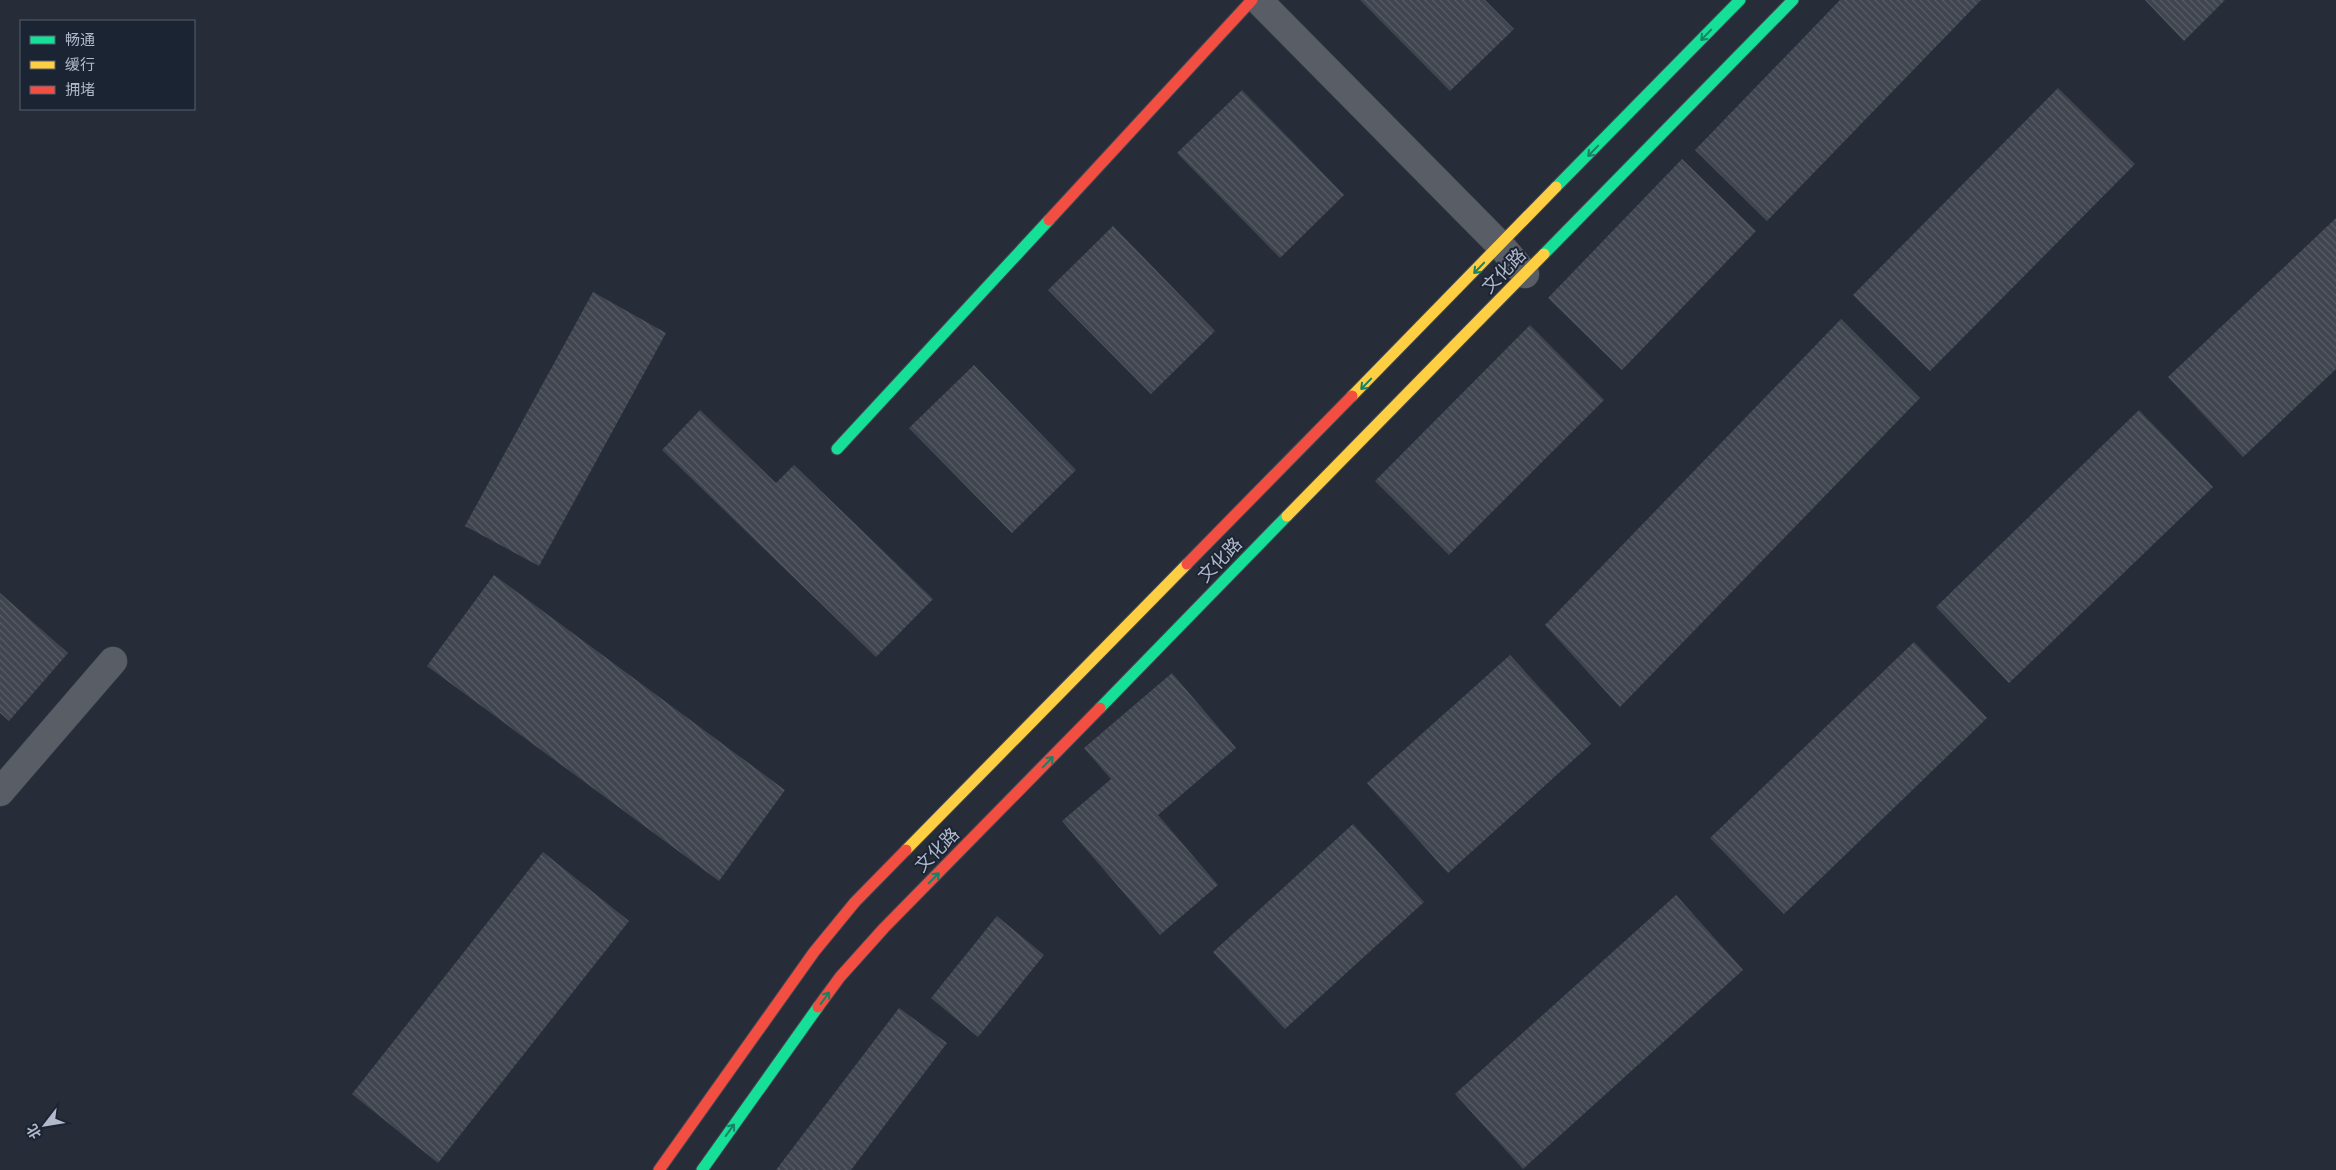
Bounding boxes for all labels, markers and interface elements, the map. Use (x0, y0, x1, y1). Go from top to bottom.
legend (20, 20, 195, 110)
one-way arrow (1700, 29, 1712, 41)
text: 畅通 (65, 31, 95, 48)
text: 缓行 (65, 56, 95, 73)
text: 拥堵 (65, 81, 95, 98)
one-way arrow (1587, 145, 1599, 158)
street label: 文化路 (1477, 244, 1530, 297)
one-way arrow (1474, 261, 1486, 273)
one-way arrow (1360, 377, 1372, 389)
street label: 文化路 (1193, 533, 1246, 586)
one-way arrow (1041, 756, 1054, 768)
street label: 文化路 (910, 823, 963, 876)
one-way arrow (928, 872, 940, 884)
one-way arrow (820, 991, 830, 1005)
north arrow (20, 1100, 70, 1150)
text: 北 (23, 1122, 44, 1142)
one-way arrow (725, 1123, 735, 1137)

